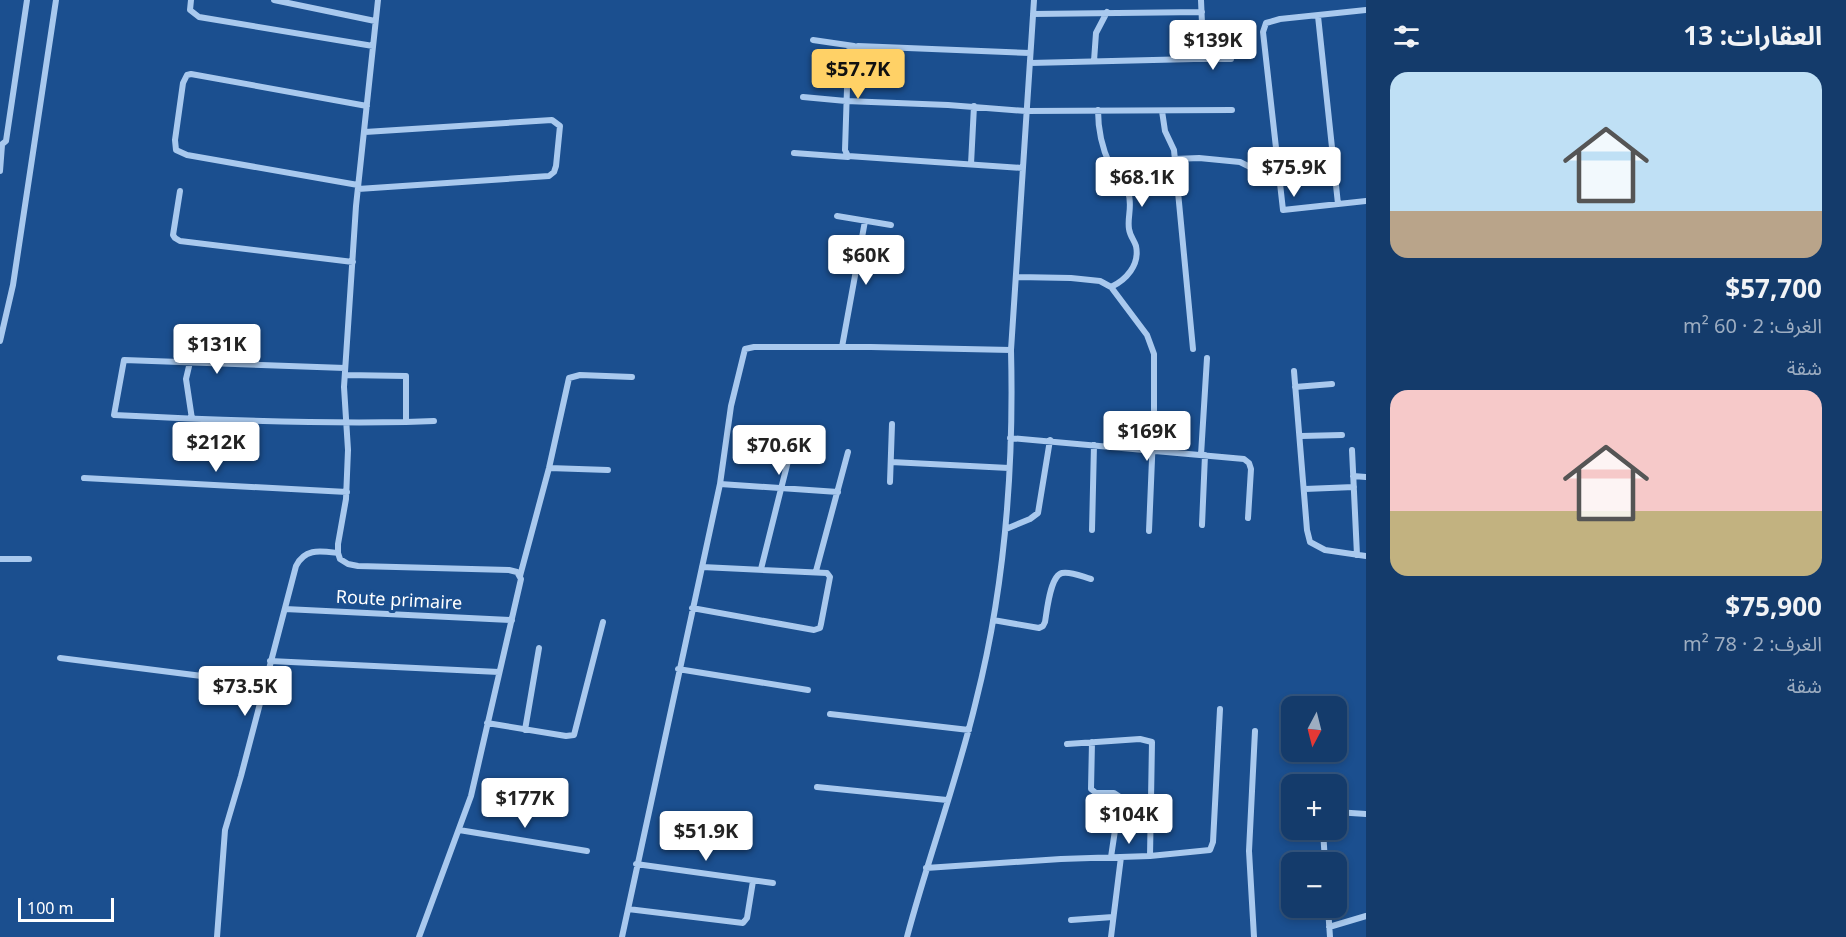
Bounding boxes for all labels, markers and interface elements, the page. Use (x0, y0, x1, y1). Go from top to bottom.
text: العقارات: 13 (1683, 17, 1822, 53)
pin: $139K (1171, 20, 1255, 71)
icon: filters (1390, 20, 1423, 53)
text: $139K (1183, 26, 1243, 53)
pin: $57.7K (809, 49, 907, 100)
text: $57.7K (826, 55, 890, 82)
icon: home (1552, 111, 1660, 219)
pin: $75.9K (1245, 147, 1343, 198)
text: $75.9K (1262, 153, 1326, 180)
pin: $68.1K (1093, 157, 1191, 208)
text: $68.1K (1110, 163, 1174, 190)
pin: $60K (830, 235, 902, 286)
text: $60K (842, 241, 890, 268)
text: $57,700 (1725, 270, 1822, 306)
text: الغرف: 2 · 60 m² (1683, 312, 1822, 339)
pin: $131K (175, 324, 259, 375)
text: $131K (187, 330, 247, 357)
text: شقة (1787, 354, 1822, 381)
pin: $169K (1105, 411, 1189, 462)
text: $169K (1117, 417, 1177, 444)
pin: $212K (174, 422, 258, 473)
pin: $70.6K (730, 425, 828, 476)
text: $212K (186, 428, 246, 455)
icon: home (1552, 429, 1660, 537)
text: $70.6K (747, 431, 811, 458)
street label: Route primaire (335, 584, 463, 614)
text: $75,900 (1725, 588, 1822, 624)
text: الغرف: 2 · 78 m² (1683, 630, 1822, 657)
pin: $73.5K (196, 666, 294, 717)
text: $73.5K (213, 672, 277, 699)
text: شقة (1787, 672, 1822, 699)
north arrow (1281, 696, 1347, 762)
map controls (1281, 696, 1347, 918)
button: + (1281, 774, 1347, 840)
pin: $177K (483, 778, 567, 829)
text: $177K (495, 784, 555, 811)
pin: $104K (1087, 794, 1171, 845)
text: $104K (1099, 800, 1159, 827)
pin: $51.9K (657, 811, 755, 862)
text: $51.9K (674, 817, 738, 844)
button: − (1281, 852, 1347, 918)
scale bar (18, 895, 114, 922)
text: 100 m (27, 897, 74, 919)

